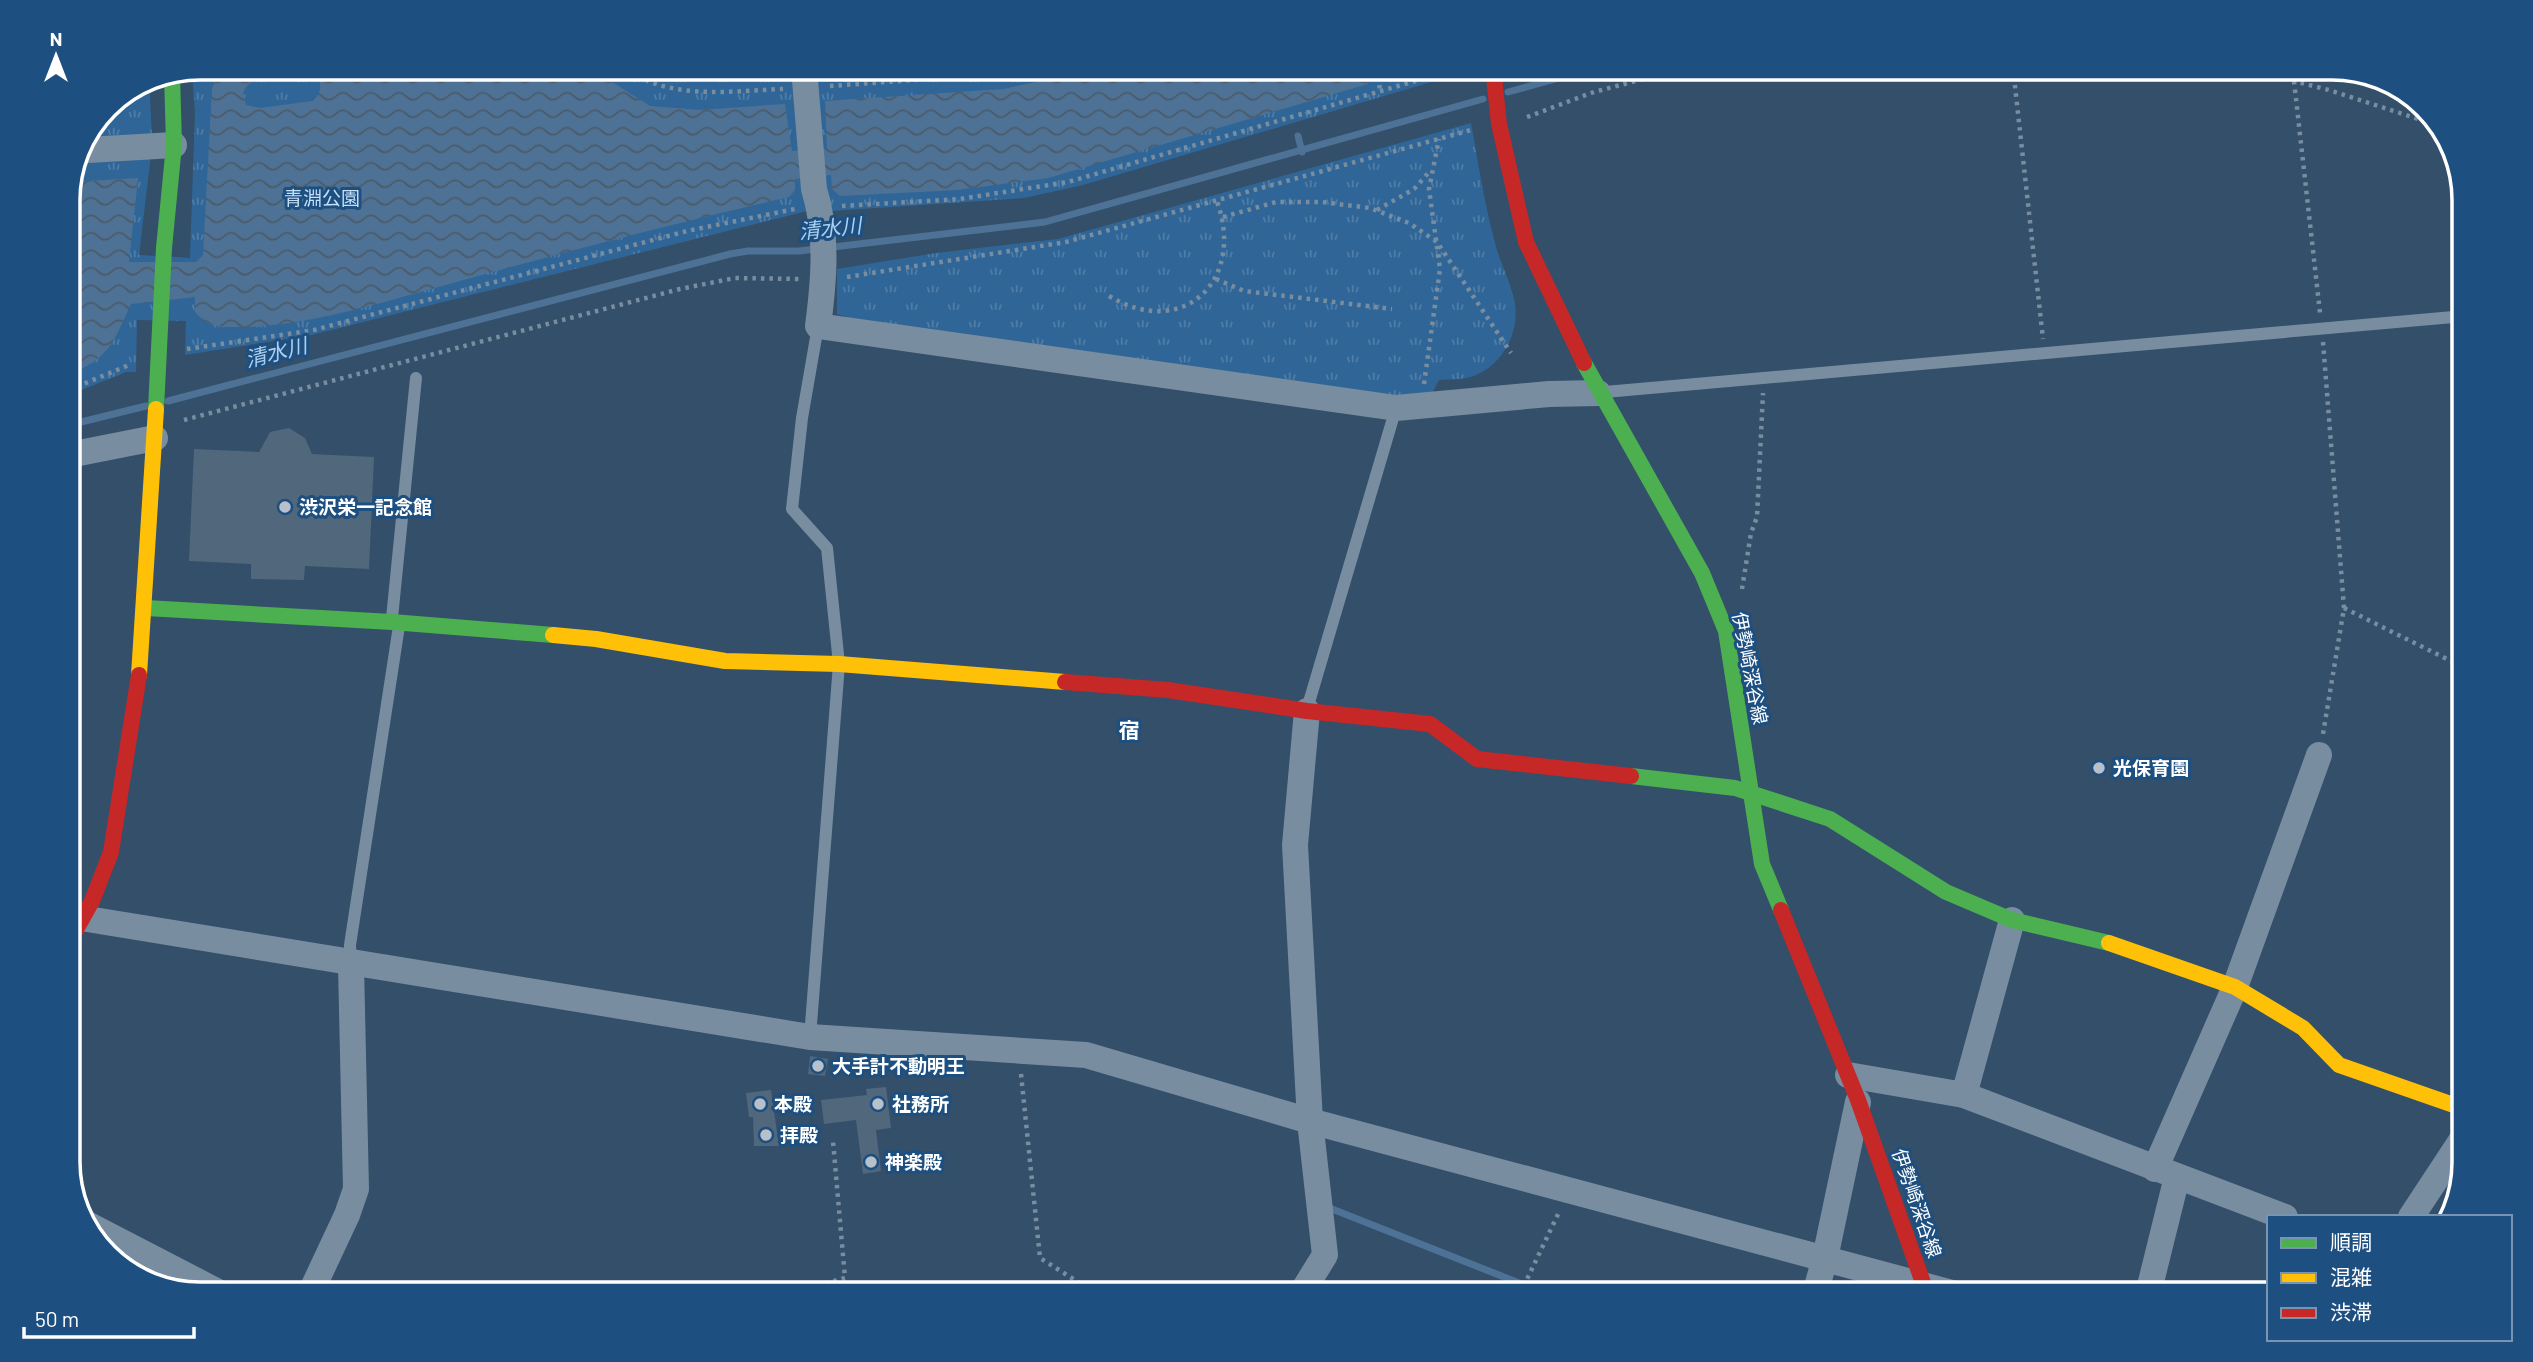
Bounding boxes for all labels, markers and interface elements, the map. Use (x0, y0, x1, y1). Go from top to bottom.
north arrow (21, 21, 91, 91)
text: N (50, 27, 62, 50)
park label: 青淵公園 (284, 186, 360, 209)
water label: 清水川 (797, 212, 864, 243)
water label: 清水川 (242, 331, 311, 371)
place label: 渋沢栄一記念館 (299, 495, 432, 518)
marker: 渋沢栄一記念館 (277, 499, 293, 515)
street label: 伊勢崎深谷線 (1728, 610, 1773, 726)
district label: 宿 (1119, 717, 1140, 742)
place label: 光保育園 (2113, 756, 2189, 779)
marker: 光保育園 (2091, 760, 2107, 776)
place label: 大手計不動明王 (832, 1054, 965, 1077)
marker: 大手計不動明王 (810, 1058, 826, 1074)
place label: 本殿 (774, 1092, 812, 1115)
place label: 社務所 (892, 1092, 949, 1115)
marker: 本殿 (752, 1096, 768, 1112)
marker: 社務所 (870, 1096, 886, 1112)
place label: 拝殿 (780, 1123, 818, 1146)
marker: 拝殿 (758, 1127, 774, 1143)
street label: 伊勢崎深谷線 (1888, 1145, 1947, 1260)
place label: 神楽殿 (885, 1150, 942, 1173)
marker: 神楽殿 (863, 1154, 879, 1170)
legend (2267, 1215, 2512, 1341)
text: 順調 (2330, 1229, 2372, 1254)
text: 混雑 (2330, 1264, 2372, 1289)
scale bar (24, 1296, 194, 1340)
text: 渋滞 (2330, 1299, 2372, 1324)
text: 50 m (35, 1306, 79, 1331)

